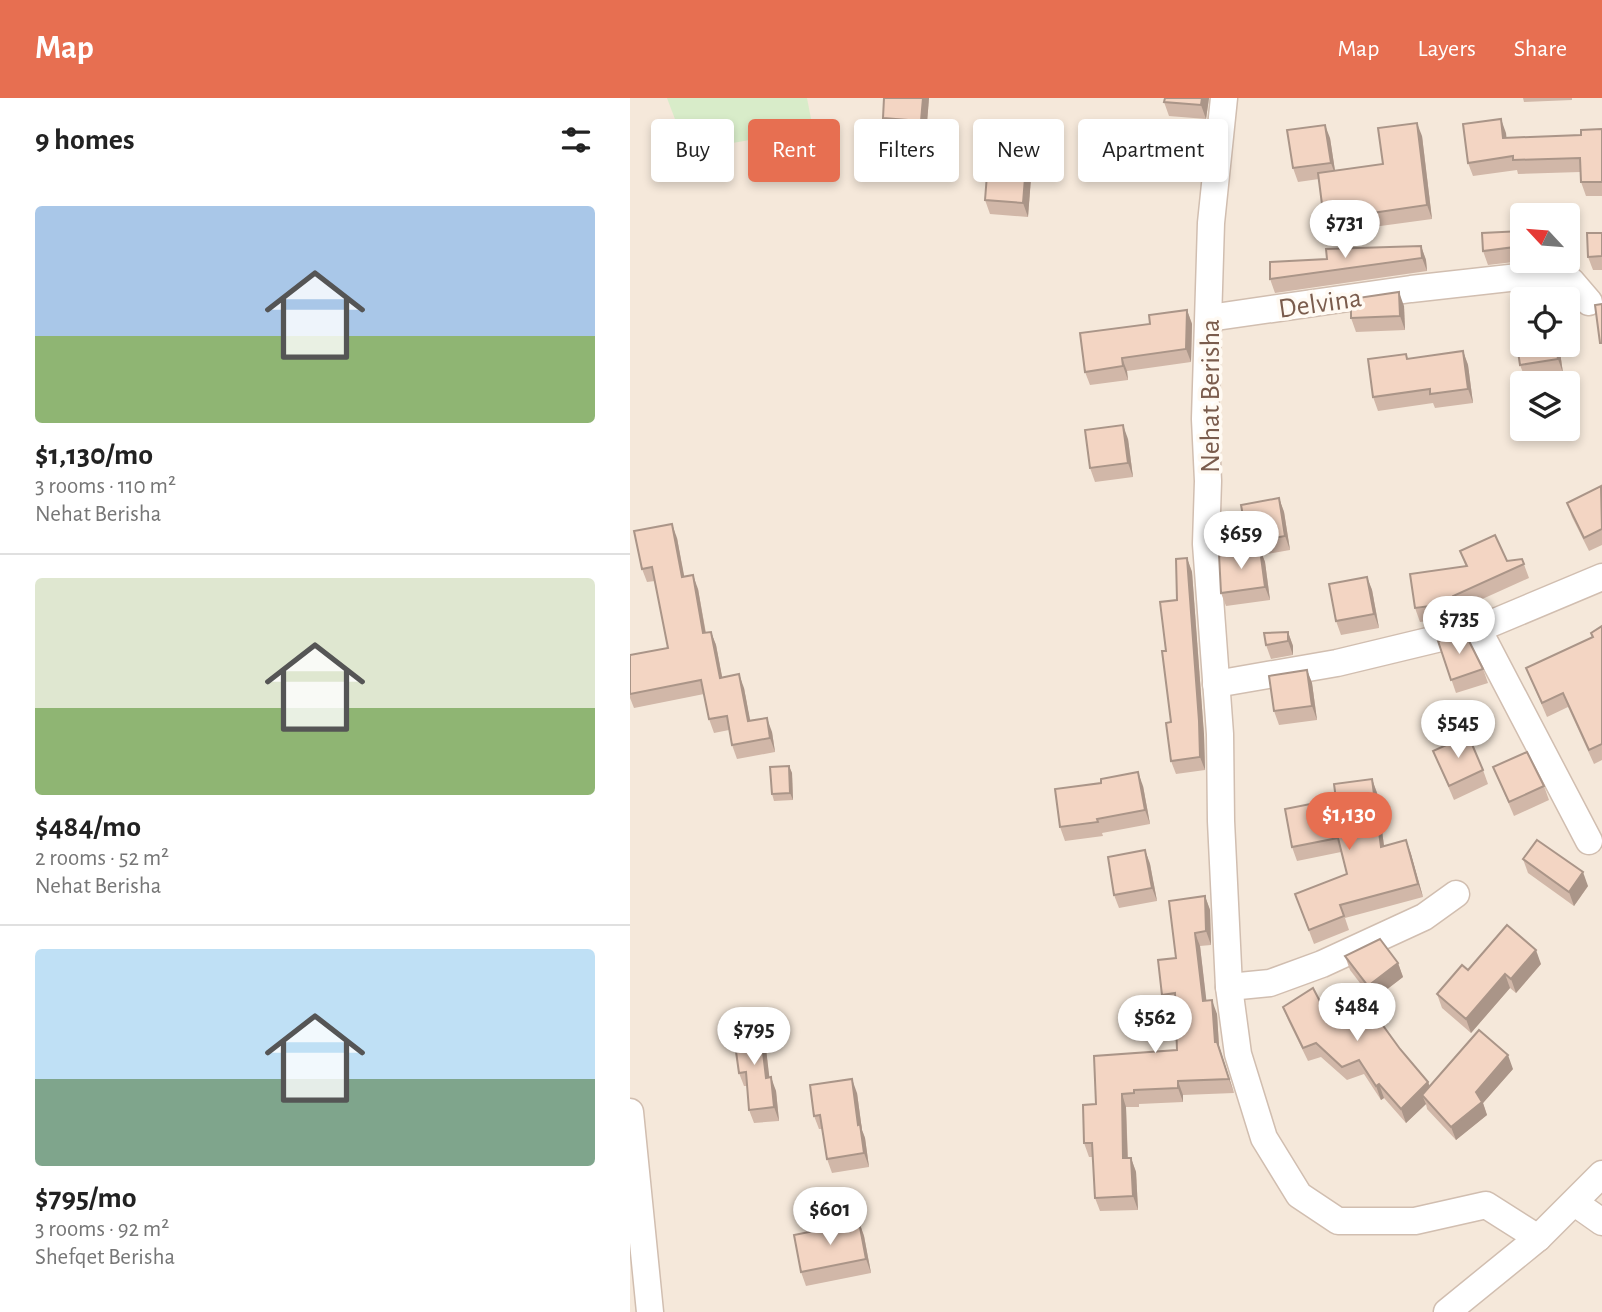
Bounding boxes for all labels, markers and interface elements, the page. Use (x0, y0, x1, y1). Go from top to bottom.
text: Map (35, 32, 94, 65)
text: Map (1337, 37, 1379, 61)
text: Layers (1417, 37, 1476, 61)
text: Share (1514, 37, 1567, 61)
chip: Buy (651, 119, 734, 182)
chip: Rent (748, 119, 840, 182)
chip: Filters (854, 119, 959, 182)
chip: New (973, 119, 1064, 182)
chip: Apartment (1078, 119, 1228, 182)
icon: filters (557, 121, 595, 159)
text: 9 homes (35, 125, 135, 155)
pin: $731 (1304, 200, 1386, 260)
north arrow (1510, 203, 1580, 273)
map controls (1510, 203, 1580, 441)
text: $731 (1326, 211, 1364, 234)
icon: home (252, 252, 378, 378)
street label: Delvina (1277, 284, 1364, 324)
button: locate (1510, 287, 1580, 357)
street label: Nehat Berisha (1197, 319, 1225, 473)
button: layers (1510, 371, 1580, 441)
text: $1,130/mo (35, 440, 153, 470)
text: 3 rooms · 110 m² (35, 475, 176, 498)
text: Nehat Berisha (35, 503, 161, 526)
pin: $659 (1200, 512, 1282, 571)
text: $659 (1220, 522, 1262, 545)
pin: $735 (1418, 596, 1500, 656)
text: $735 (1439, 607, 1479, 630)
icon: home (252, 624, 378, 750)
pin: $545 (1417, 700, 1499, 760)
text: $545 (1437, 711, 1479, 734)
pin: $1,130 (1292, 792, 1406, 852)
text: $1,130 (1322, 803, 1376, 826)
text: $484/mo (35, 812, 141, 842)
text: 2 rooms · 52 m² (35, 847, 169, 870)
text: Nehat Berisha (35, 875, 161, 898)
pin: $484 (1316, 984, 1398, 1043)
text: $484 (1335, 994, 1379, 1017)
icon: home (252, 995, 378, 1121)
pin: $562 (1114, 996, 1196, 1055)
text: $562 (1134, 1006, 1176, 1029)
pin: $795 (713, 1007, 795, 1067)
text: $795 (733, 1018, 775, 1041)
text: $795/mo (35, 1183, 136, 1213)
pin: $601 (789, 1188, 871, 1247)
text: $601 (809, 1198, 851, 1221)
text: 3 rooms · 92 m² (35, 1218, 169, 1241)
text: Shefqet Berisha (35, 1246, 175, 1269)

